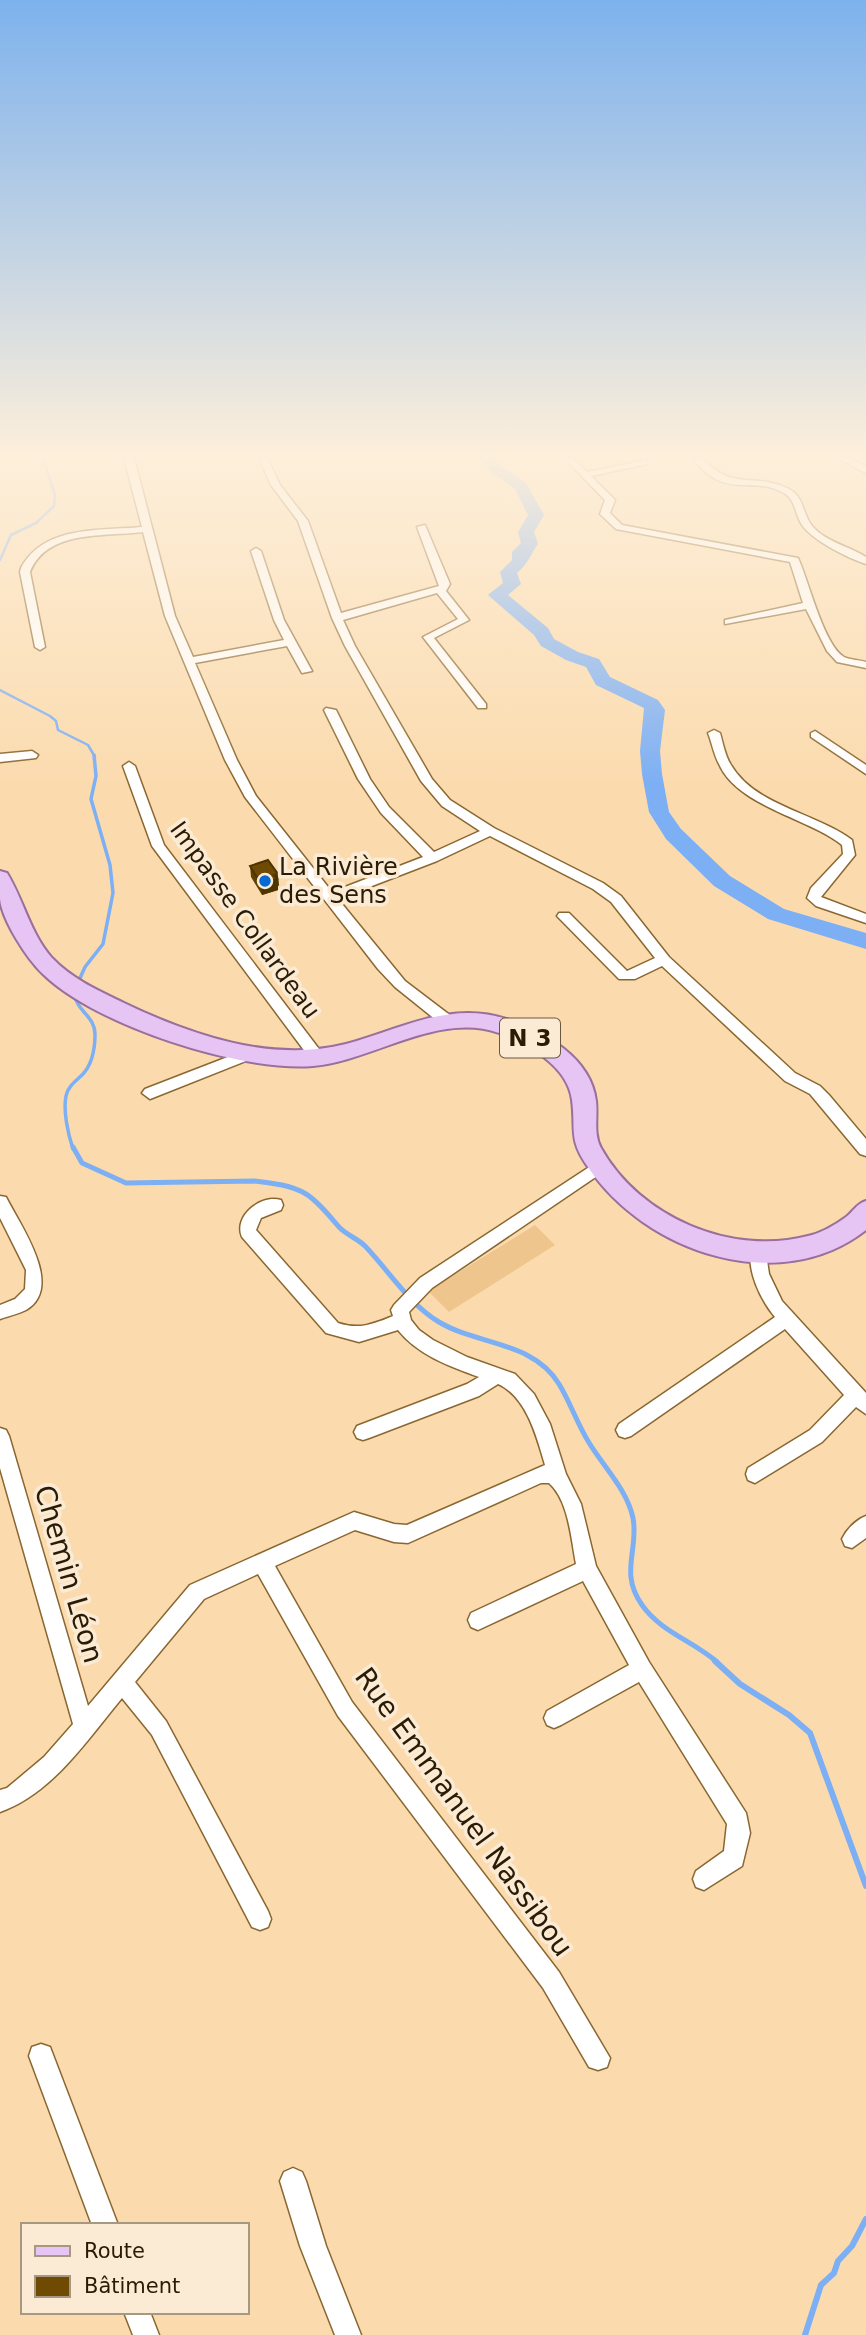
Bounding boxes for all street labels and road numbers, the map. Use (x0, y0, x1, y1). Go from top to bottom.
street label: Impasse Collardeau (164, 816, 326, 1024)
road number: N 3 (500, 1018, 560, 1058)
street label: Chemin Léon (28, 1481, 110, 1667)
street label: Rue Emmanuel Nassibou (348, 1661, 580, 1963)

